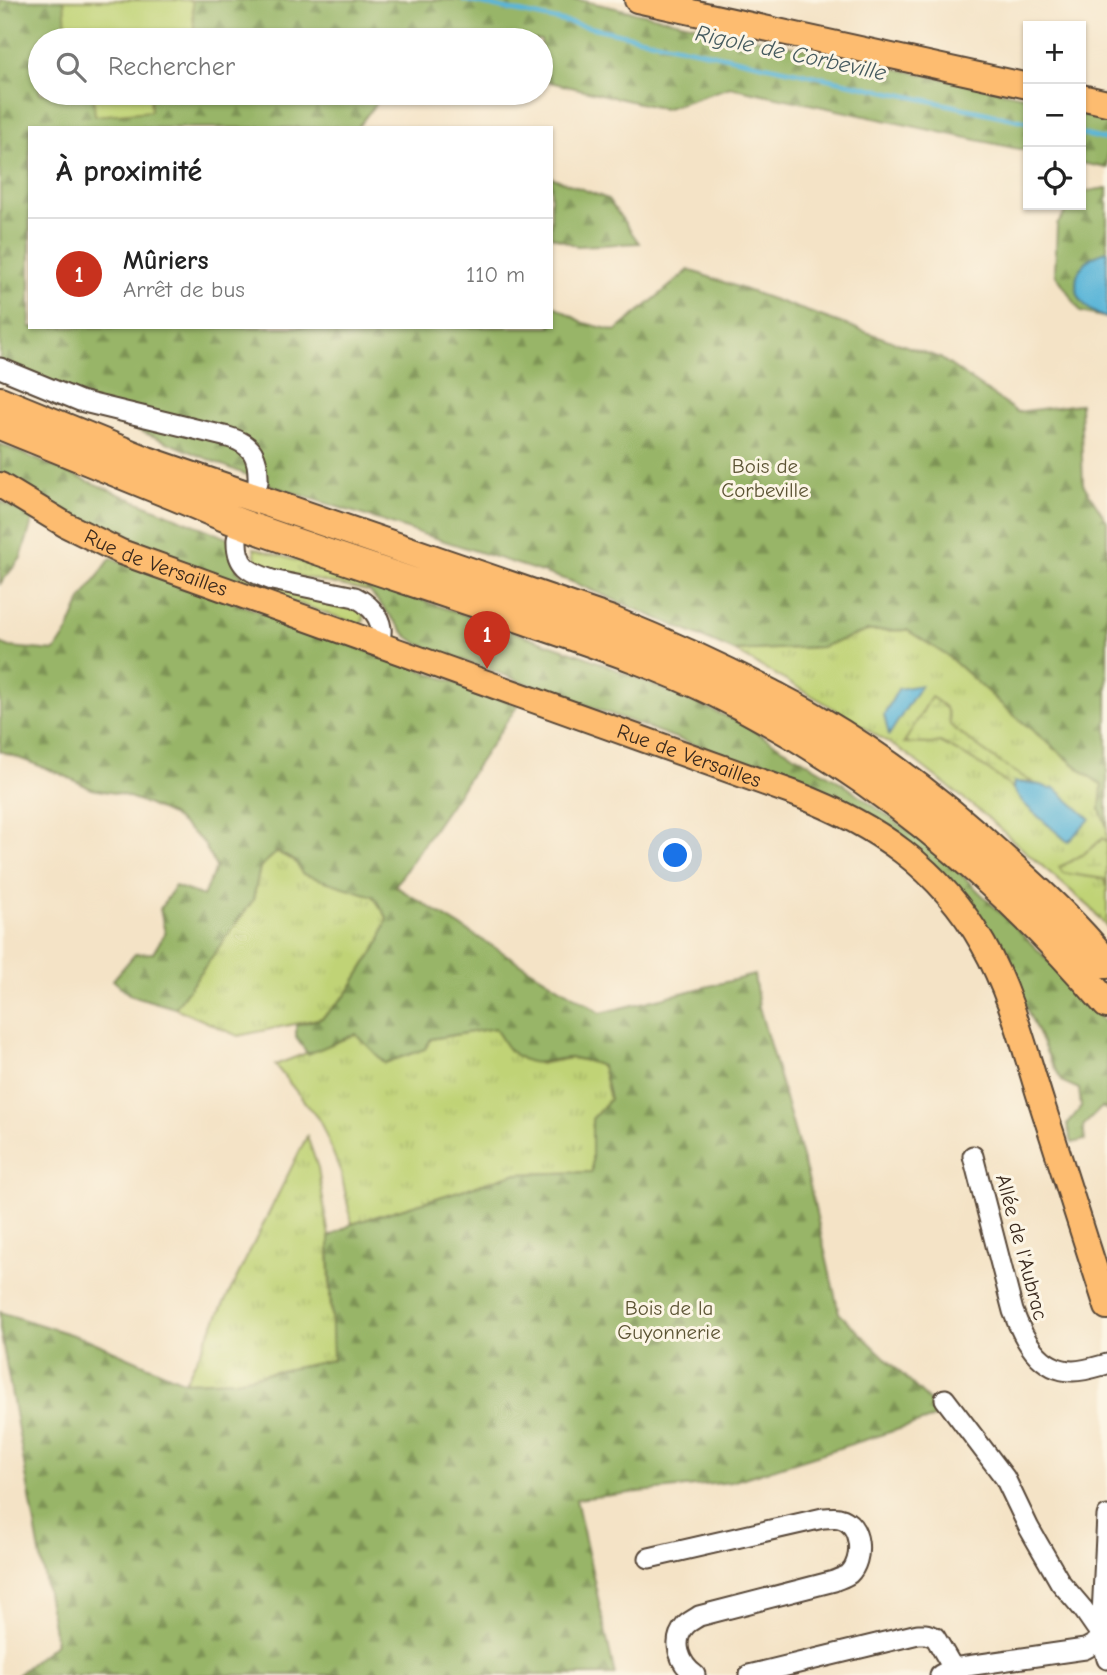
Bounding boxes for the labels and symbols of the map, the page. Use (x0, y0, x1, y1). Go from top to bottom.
water label: Rigole de Corbeville (693, 20, 889, 87)
park label: Bois de Corbeville (721, 454, 809, 502)
street label: Rue de Versailles (81, 524, 231, 601)
pin: 1 (464, 611, 510, 669)
street label: Rue de Versailles (614, 719, 764, 792)
your location (658, 838, 692, 872)
street label: Allée de l'Aubrac (991, 1171, 1053, 1323)
park label: Bois de la Guyonnerie (617, 1296, 721, 1344)

